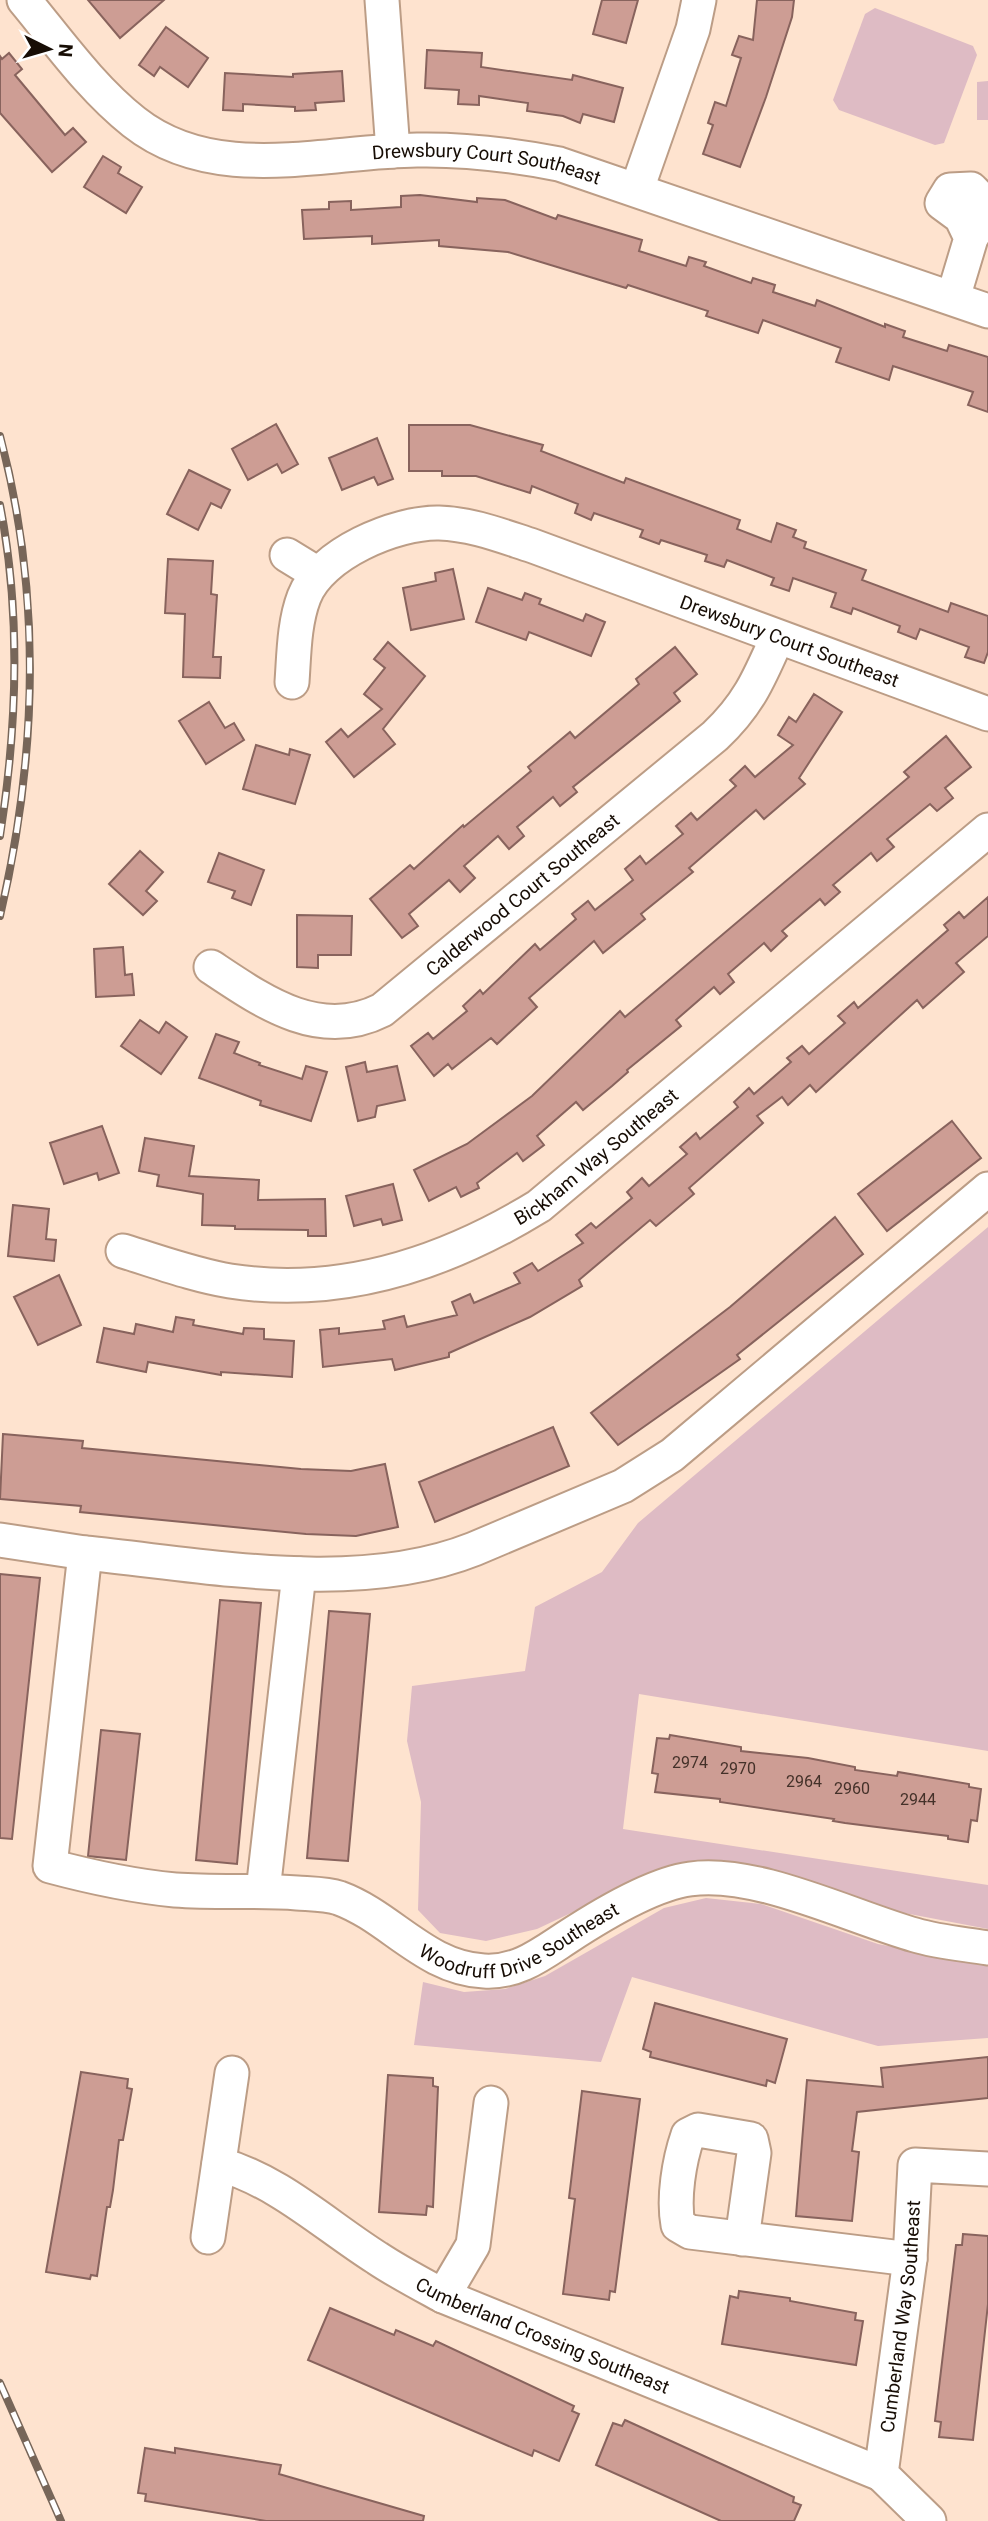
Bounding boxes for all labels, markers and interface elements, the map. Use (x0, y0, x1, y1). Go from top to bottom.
north arrow (14, 14, 84, 84)
text: N (53, 43, 77, 58)
street label: Drewsbury Court Southeast (371, 139, 604, 189)
street label: Drewsbury Court Southeast (677, 590, 902, 692)
street label: Calderwood Court Southeast (421, 809, 624, 981)
street label: Bickham Way Southeast (510, 1084, 683, 1230)
house number: 2974 (672, 1753, 708, 1772)
house number: 2970 (720, 1759, 756, 1778)
house number: 2964 (786, 1772, 822, 1791)
house number: 2960 (834, 1779, 870, 1798)
house number: 2944 (900, 1790, 936, 1809)
street label: Woodruff Drive Southeast (415, 1898, 623, 1983)
street label: Cumberland Way Southeast (876, 2200, 925, 2434)
street label: Cumberland Crossing Southeast (411, 2272, 673, 2399)

